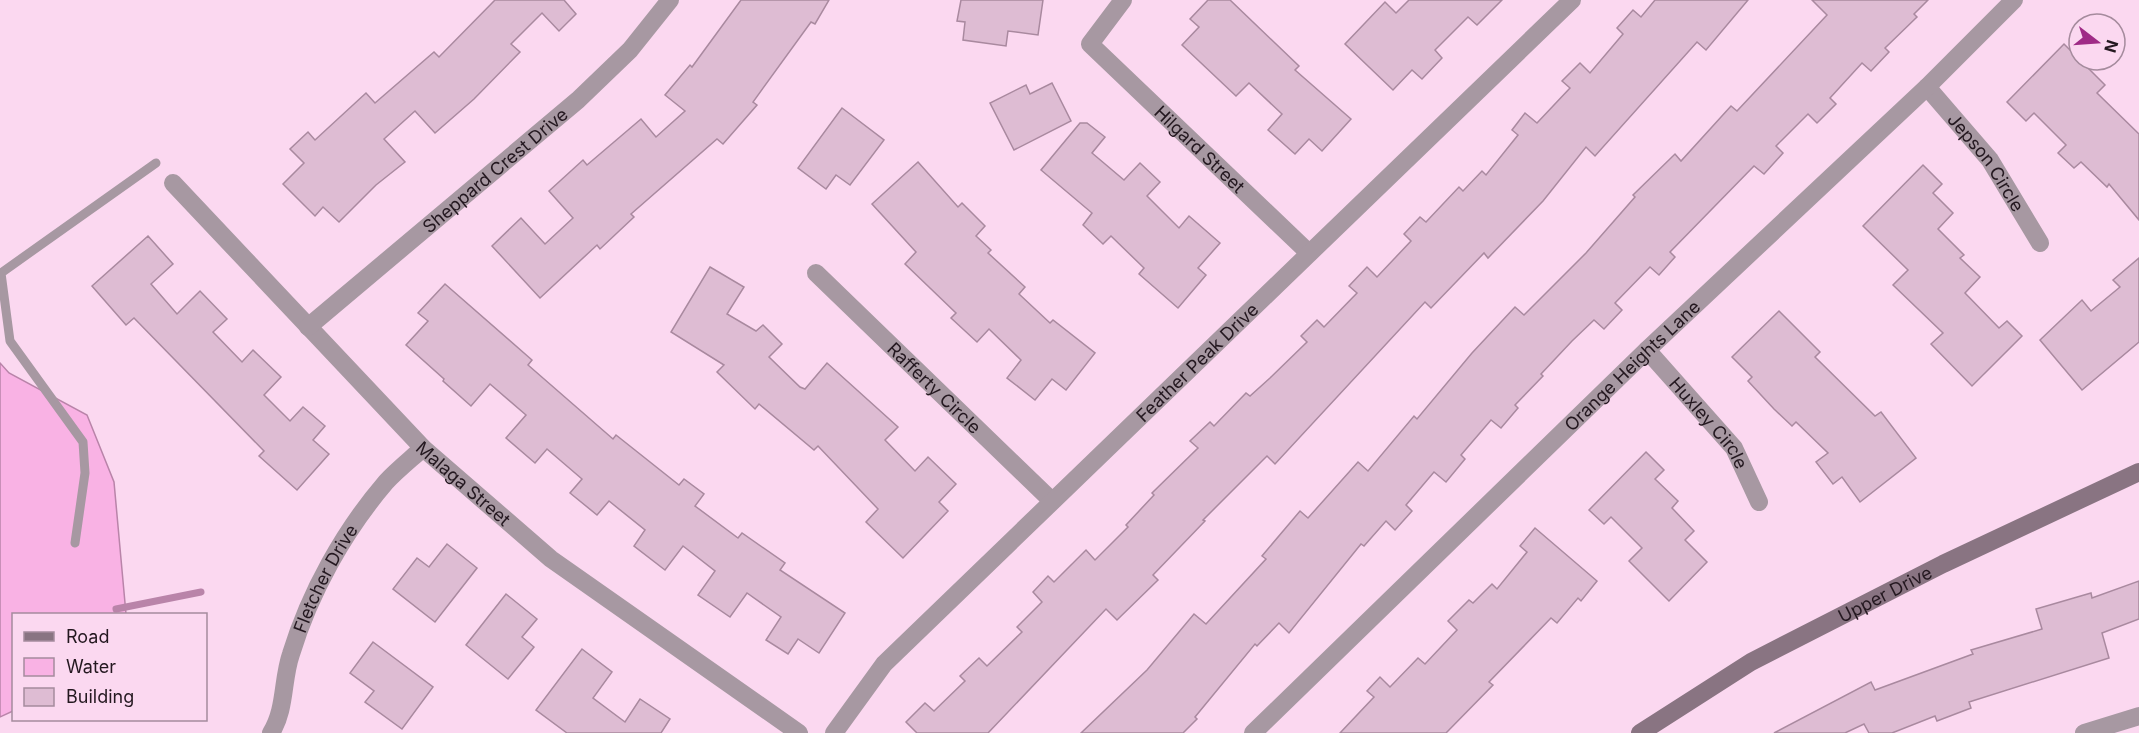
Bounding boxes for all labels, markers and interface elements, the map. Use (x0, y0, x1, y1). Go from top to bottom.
north arrow (2067, 12, 2127, 72)
text: N (2100, 38, 2123, 55)
street label: Hilgard Street (1151, 101, 1249, 197)
street label: Sheppard Crest Drive (418, 103, 572, 237)
street label: Jepson Circle (1944, 109, 2029, 215)
street label: Orange Heights Lane (1560, 296, 1704, 435)
street label: Feather Peak Drive (1131, 298, 1262, 426)
street label: Rafferty Circle (884, 338, 986, 438)
street label: Huxley Circle (1665, 373, 1752, 472)
street label: Malaga Street (412, 437, 515, 530)
street label: Fletcher Drive (289, 520, 361, 636)
street label: Upper Drive (1834, 561, 1935, 626)
legend (12, 613, 207, 721)
text: Road (66, 626, 109, 647)
text: Water (66, 656, 116, 677)
text: Building (66, 686, 134, 707)

